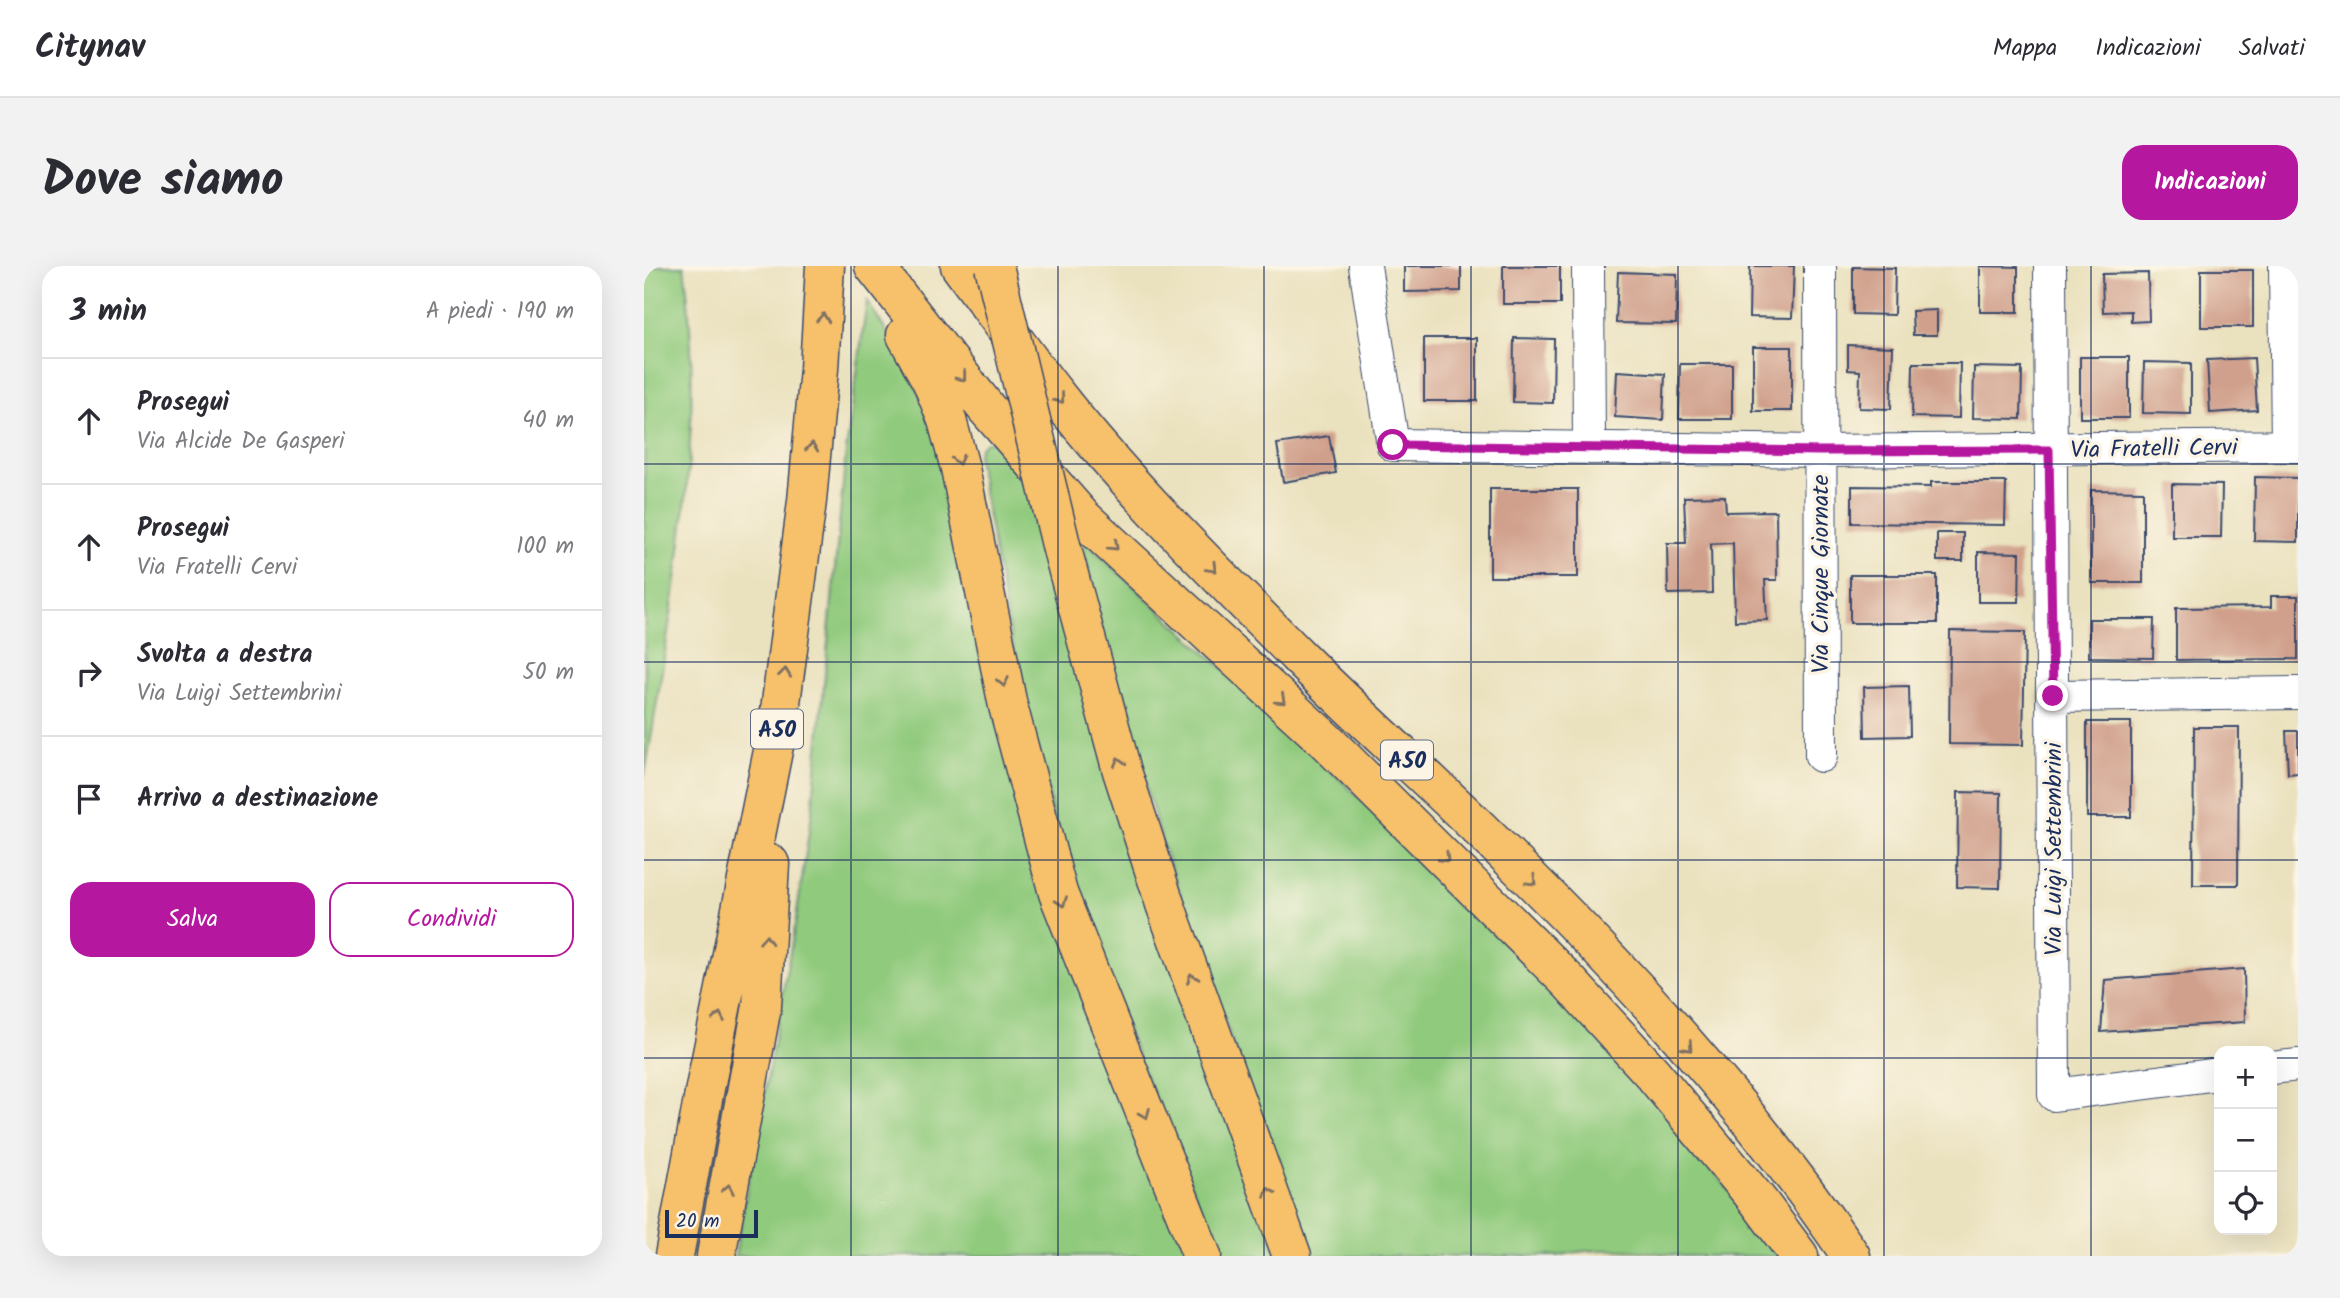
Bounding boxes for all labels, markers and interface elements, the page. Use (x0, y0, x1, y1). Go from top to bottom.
text: Citynav (35, 22, 145, 75)
text: Mappa (1993, 29, 2057, 68)
text: Indicazioni (2095, 29, 2201, 68)
text: Salvati (2239, 29, 2305, 68)
text: Dove siamo (42, 143, 284, 221)
button: Indicazioni (2122, 145, 2298, 220)
text: 3 min (70, 288, 147, 336)
text: A piedi · 190 m (426, 294, 574, 330)
one-way arrow (815, 312, 830, 323)
one-way arrow (953, 369, 966, 382)
text: Prosegui (137, 382, 229, 424)
one-way arrow (1052, 391, 1064, 404)
icon: ahead (70, 402, 108, 440)
text: 40 m (522, 403, 574, 439)
text: Via Alcide De Gasperi (137, 424, 345, 460)
route start (1377, 429, 1408, 460)
street label: Via Fratelli Cervi (2070, 429, 2239, 470)
one-way arrow (804, 441, 819, 452)
one-way arrow (950, 453, 964, 465)
street label: Via Cinque Giornate (1802, 474, 1841, 673)
text: Prosegui (137, 508, 229, 550)
icon: ahead (70, 528, 108, 566)
text: 100 m (516, 529, 574, 565)
one-way arrow (1106, 538, 1119, 550)
text: Via Fratelli Cervi (137, 550, 297, 586)
one-way arrow (1204, 560, 1217, 573)
text: Svolta a destra (137, 634, 313, 676)
icon: right (70, 654, 108, 692)
text: 50 m (523, 655, 574, 691)
one-way arrow (777, 667, 792, 679)
text: Via Luigi Settembrini (137, 676, 341, 712)
one-way arrow (995, 676, 1010, 688)
route end (2037, 680, 2068, 711)
one-way arrow (1273, 691, 1286, 704)
road number: A50 (751, 710, 803, 748)
road number: A50 (1381, 740, 1433, 780)
street label: Via Luigi Settembrini (2035, 741, 2074, 956)
one-way arrow (1113, 756, 1128, 768)
text: Arrivo a destinazione (137, 778, 378, 820)
icon: arrive (70, 780, 108, 818)
one-way arrow (1437, 849, 1450, 862)
one-way arrow (1524, 873, 1537, 886)
button: Salva (70, 882, 315, 957)
button: Condividi (329, 882, 574, 957)
one-way arrow (1053, 896, 1067, 908)
one-way arrow (758, 934, 773, 945)
one-way arrow (1186, 972, 1200, 984)
one-way arrow (711, 1011, 726, 1023)
one-way arrow (1680, 1039, 1692, 1052)
map controls (2214, 1046, 2277, 1235)
button: + (2214, 1046, 2277, 1109)
one-way arrow (1136, 1107, 1150, 1119)
button: − (2214, 1109, 2277, 1172)
button: locate (2214, 1172, 2277, 1235)
one-way arrow (720, 1183, 735, 1195)
one-way arrow (1263, 1186, 1277, 1198)
scale bar (665, 1207, 758, 1239)
text: 20 m (676, 1207, 719, 1237)

